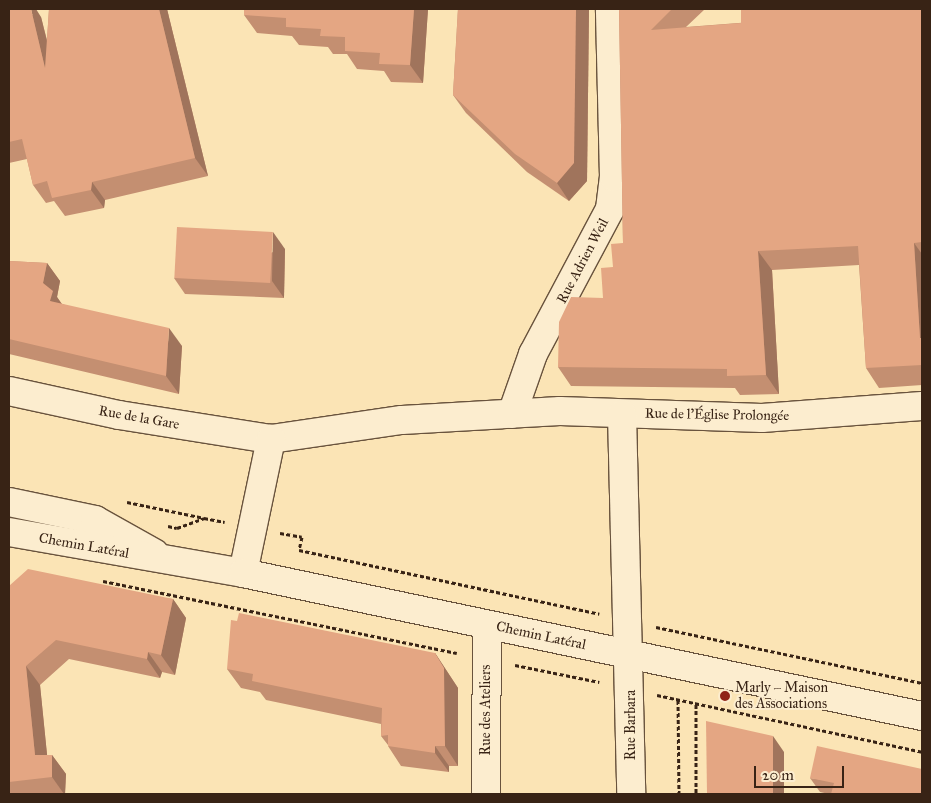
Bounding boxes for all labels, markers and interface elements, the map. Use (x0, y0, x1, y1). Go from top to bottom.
street label: Rue Adrien Weil (554, 216, 612, 306)
street label: Rue de la Gare (97, 403, 181, 433)
street label: Rue de l'Église Prolongée (645, 405, 789, 425)
street label: Chemin Latéral (38, 530, 130, 562)
street label: Chemin Latéral (495, 618, 587, 654)
street label: Rue des Ateliers (478, 665, 494, 755)
place label: Marly – Maison des Associations (735, 680, 828, 712)
street label: Rue Barbara (623, 690, 639, 760)
marker: Marly – Maison des Associations (719, 690, 731, 702)
scale bar (756, 756, 846, 788)
text: 20 m (762, 766, 794, 784)

